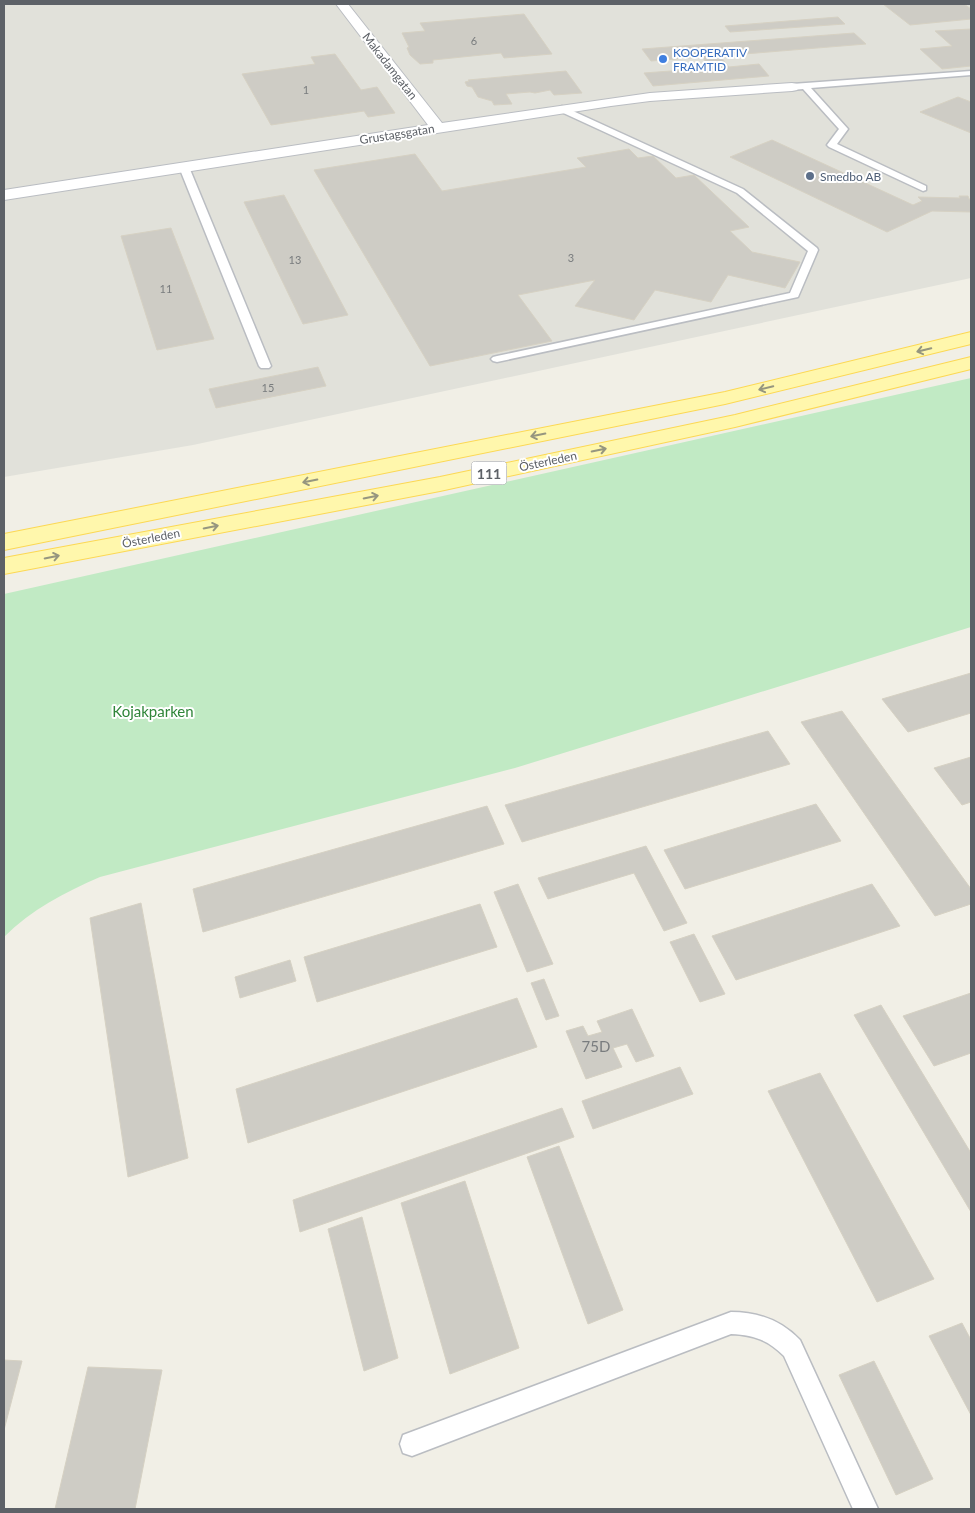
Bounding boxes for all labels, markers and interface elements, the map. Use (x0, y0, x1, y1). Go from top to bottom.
street label: Makadamgatan (359, 30, 421, 102)
house number: 6 (471, 34, 477, 47)
place label: KOOPERATIV FRAMTID (673, 45, 748, 74)
marker: KOOPERATIV FRAMTID (657, 53, 669, 65)
house number: 1 (303, 83, 309, 96)
street label: Grustagsgatan (358, 121, 436, 147)
place label: Smedbo AB (820, 169, 882, 184)
marker: Smedbo AB (804, 170, 816, 182)
house number: 3 (568, 251, 574, 264)
house number: 13 (289, 253, 301, 266)
house number: 11 (160, 282, 172, 295)
one-way arrow (916, 346, 932, 355)
house number: 15 (262, 381, 274, 394)
one-way arrow (758, 384, 774, 393)
one-way arrow (531, 431, 547, 440)
one-way arrow (590, 445, 606, 454)
street label: Österleden (518, 448, 578, 474)
road number: 111 (472, 462, 506, 484)
one-way arrow (303, 476, 319, 486)
one-way arrow (363, 492, 379, 501)
one-way arrow (203, 521, 219, 531)
street label: Österleden (121, 525, 181, 551)
one-way arrow (43, 551, 59, 561)
park label: Kojakparken (112, 702, 194, 720)
house number: 75D (582, 1037, 610, 1055)

